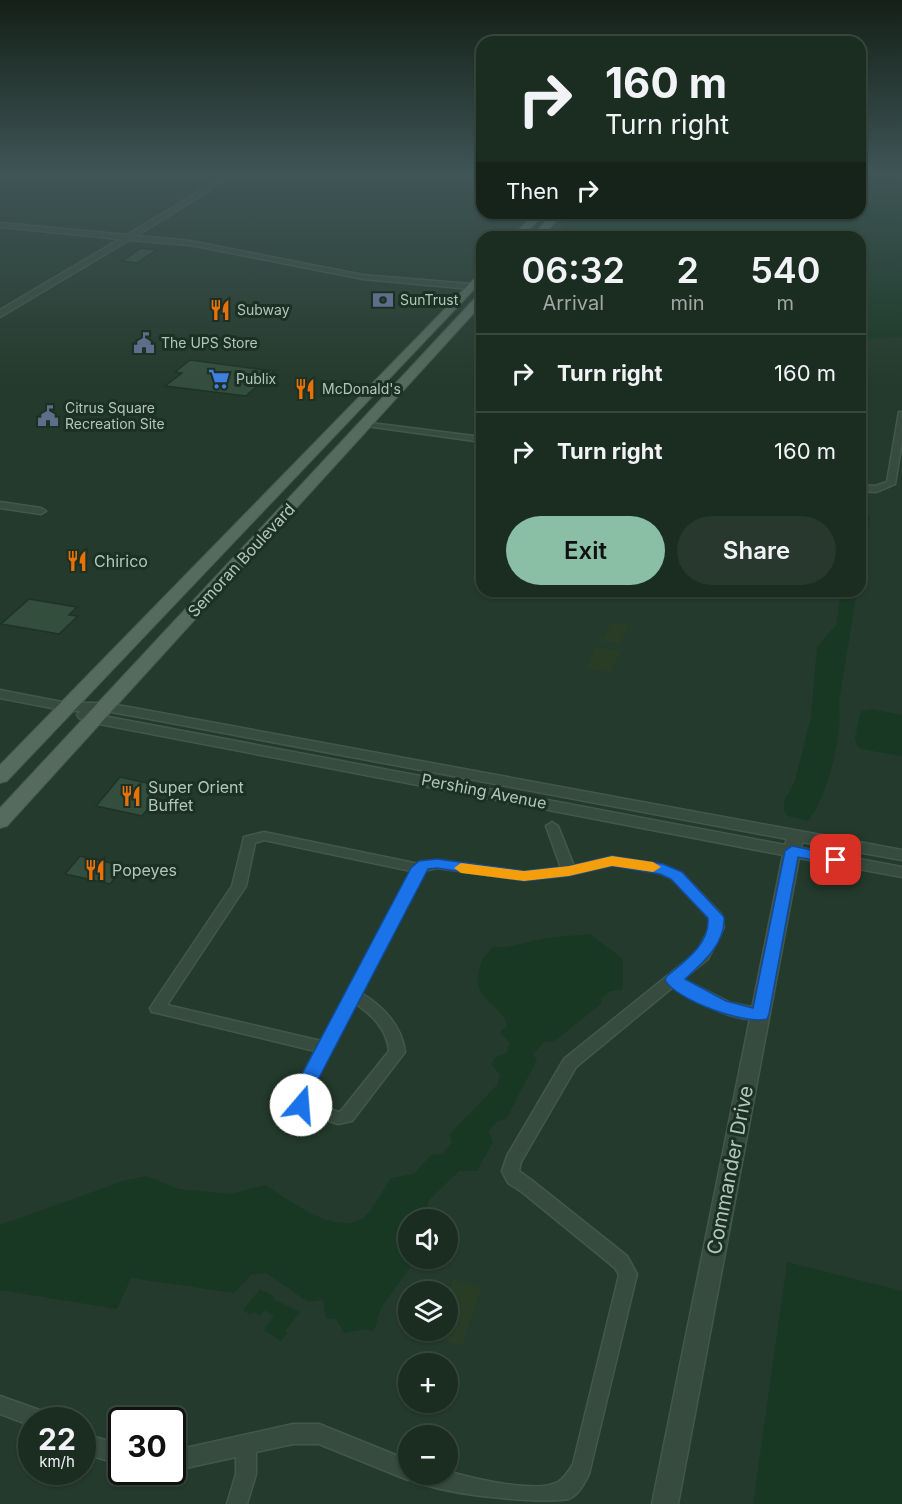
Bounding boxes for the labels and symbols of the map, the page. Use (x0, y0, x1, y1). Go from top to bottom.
bank icon: SunTrust (371, 288, 395, 312)
place label: SunTrust (400, 291, 459, 308)
restaurant icon: Subway (208, 298, 232, 322)
place label: Subway (237, 301, 290, 318)
public building icon: The UPS Store (132, 331, 156, 355)
place label: The UPS Store (161, 334, 258, 351)
supermarket icon: Publix (207, 367, 231, 391)
place label: Publix (236, 370, 277, 387)
restaurant icon: McDonald's (293, 377, 317, 401)
place label: McDonald's (322, 380, 401, 397)
place label: Citrus Square Recreation Site (65, 399, 165, 432)
public building icon: Citrus Square Recreation Site (36, 404, 60, 428)
street label: Semoran Boulevard (183, 499, 299, 621)
restaurant icon: Chirico (65, 549, 89, 573)
place label: Chirico (94, 551, 148, 571)
street label: Pershing Avenue (420, 769, 548, 813)
place label: Super Orient Buffet (148, 777, 244, 815)
restaurant icon: Super Orient Buffet (119, 784, 143, 808)
pin (810, 834, 861, 885)
restaurant icon: Popeyes (83, 858, 107, 882)
place label: Popeyes (112, 860, 177, 880)
position arrow (269, 1073, 333, 1137)
street label: Commander Drive (702, 1084, 758, 1256)
speed limit sign: 30 (108, 1407, 186, 1485)

